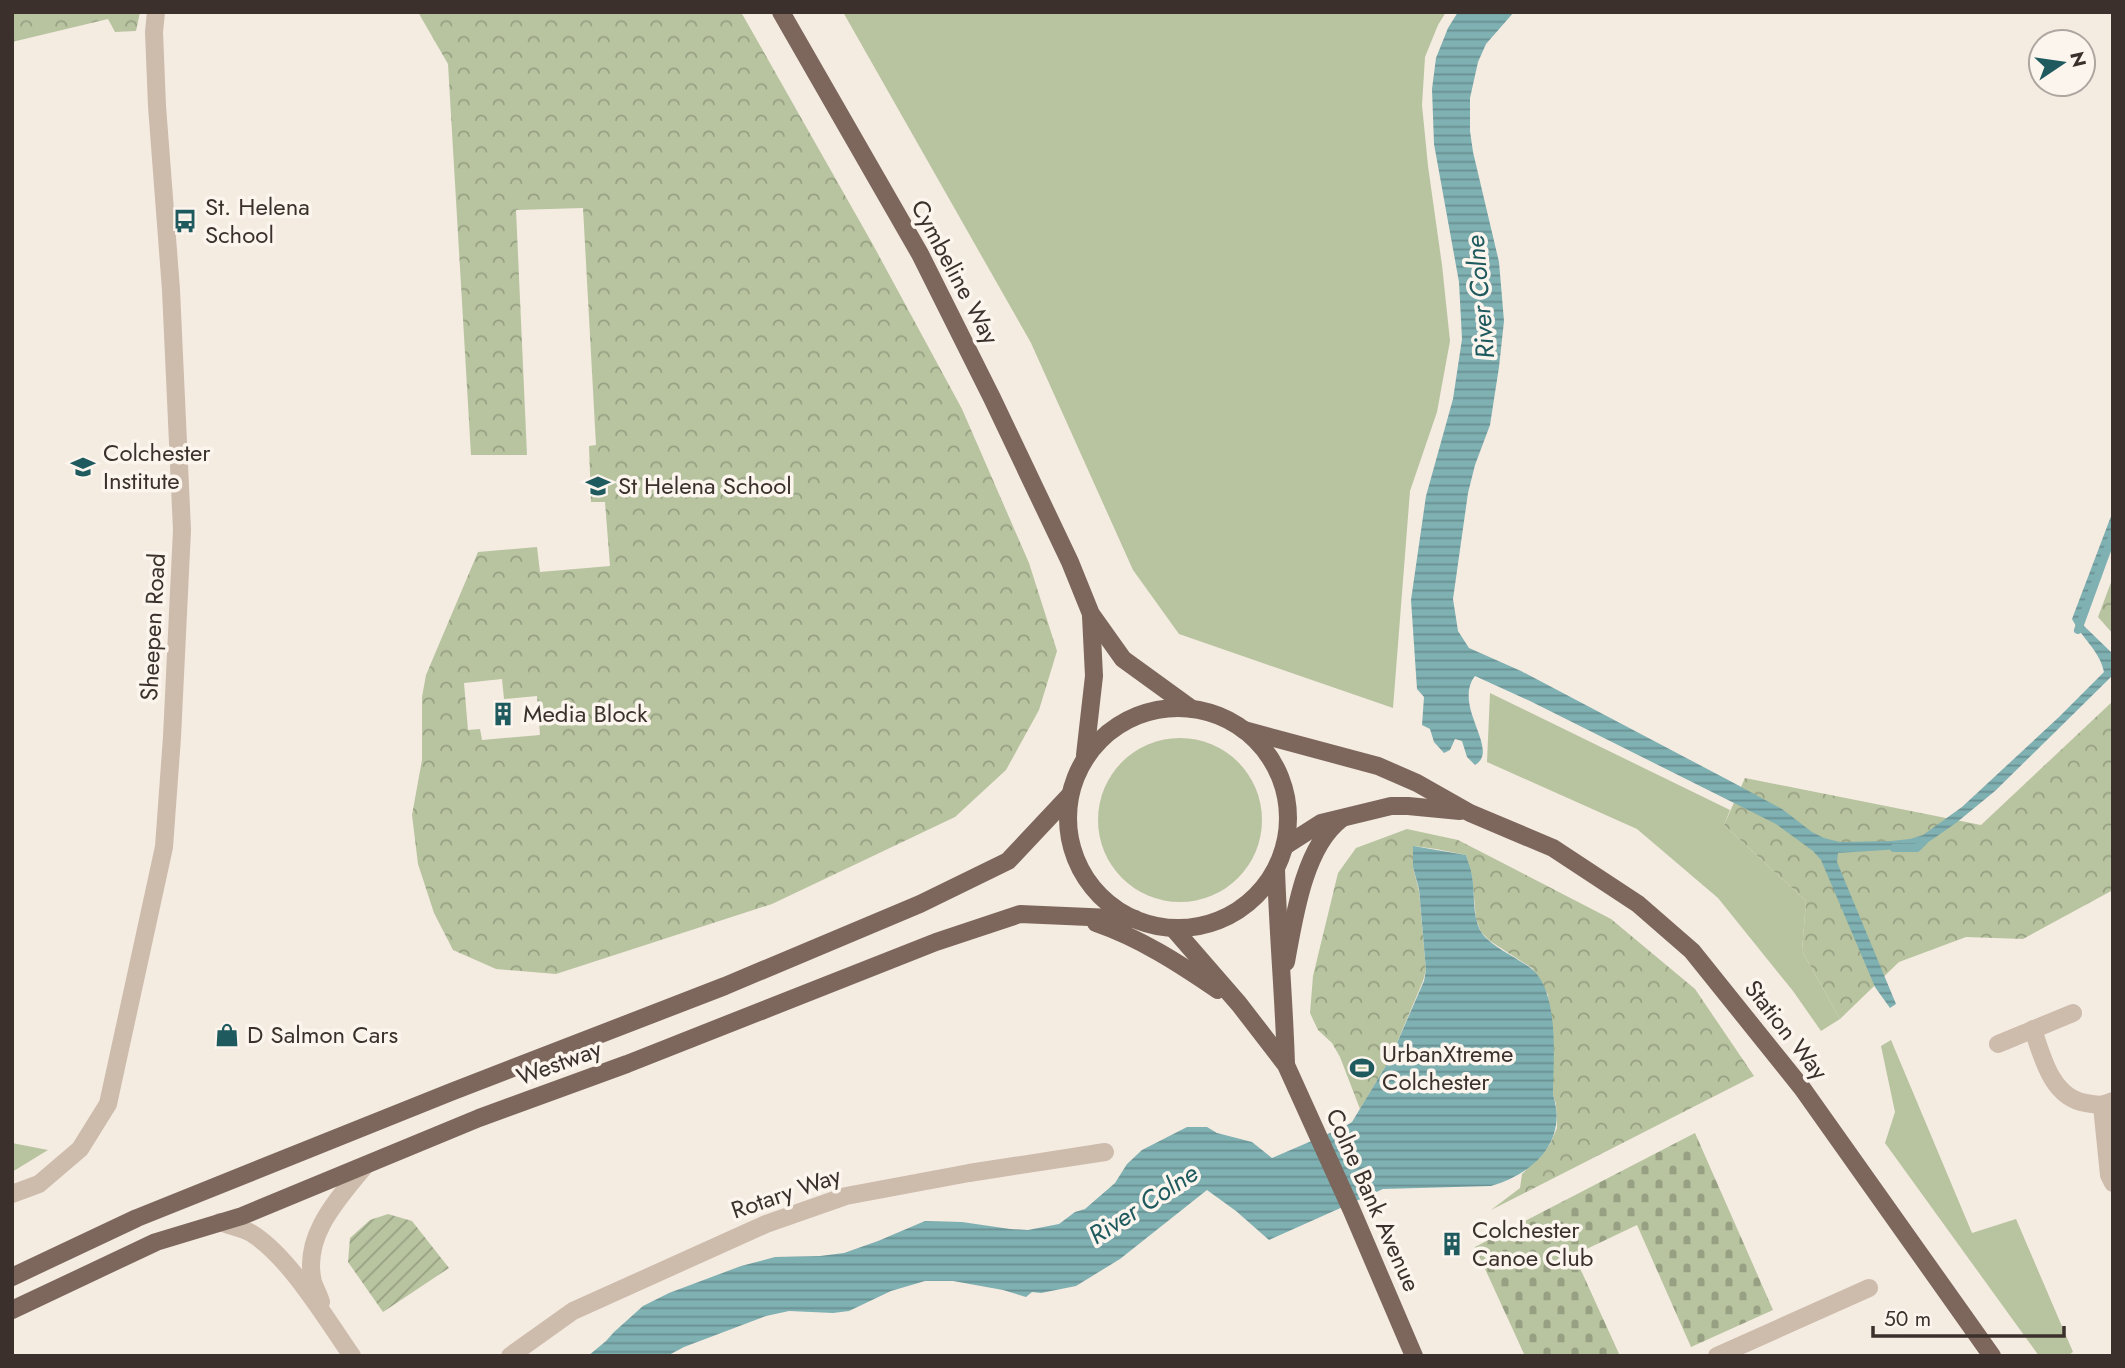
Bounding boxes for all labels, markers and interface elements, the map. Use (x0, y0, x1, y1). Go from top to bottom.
north arrow (2027, 28, 2097, 98)
text: N (2063, 49, 2093, 70)
place label: St. Helena School (205, 189, 310, 252)
street label: Cymbeline Way (903, 193, 1008, 351)
bus stop icon: St. Helena School (171, 207, 199, 235)
water label: River Colne (1456, 234, 1504, 360)
place label: Colchester Institute (103, 435, 211, 498)
school or university icon: Colchester Institute (69, 453, 97, 481)
place label: St Helena School (618, 468, 792, 503)
school or university icon: St Helena School (584, 472, 612, 500)
street label: Sheepen Road (131, 552, 174, 702)
place label: Media Block (523, 696, 648, 731)
building icon: Media Block (489, 700, 517, 728)
street label: Station Way (1736, 972, 1837, 1088)
place label: D Salmon Cars (247, 1017, 398, 1052)
shop icon: D Salmon Cars (213, 1021, 241, 1049)
street label: Westway (512, 1031, 607, 1094)
place label: UrbanXtreme Colchester (1382, 1036, 1513, 1099)
sports icon: UrbanXtreme Colchester (1348, 1054, 1376, 1082)
street label: Colne Bank Avenue (1317, 1103, 1430, 1297)
water label: River Colne (1081, 1154, 1205, 1254)
street label: Rotary Way (726, 1157, 846, 1228)
place label: Colchester Canoe Club (1472, 1212, 1594, 1275)
building icon: Colchester Canoe Club (1438, 1230, 1466, 1258)
scale bar (1873, 1294, 2064, 1338)
text: 50 m (1884, 1304, 1931, 1334)

